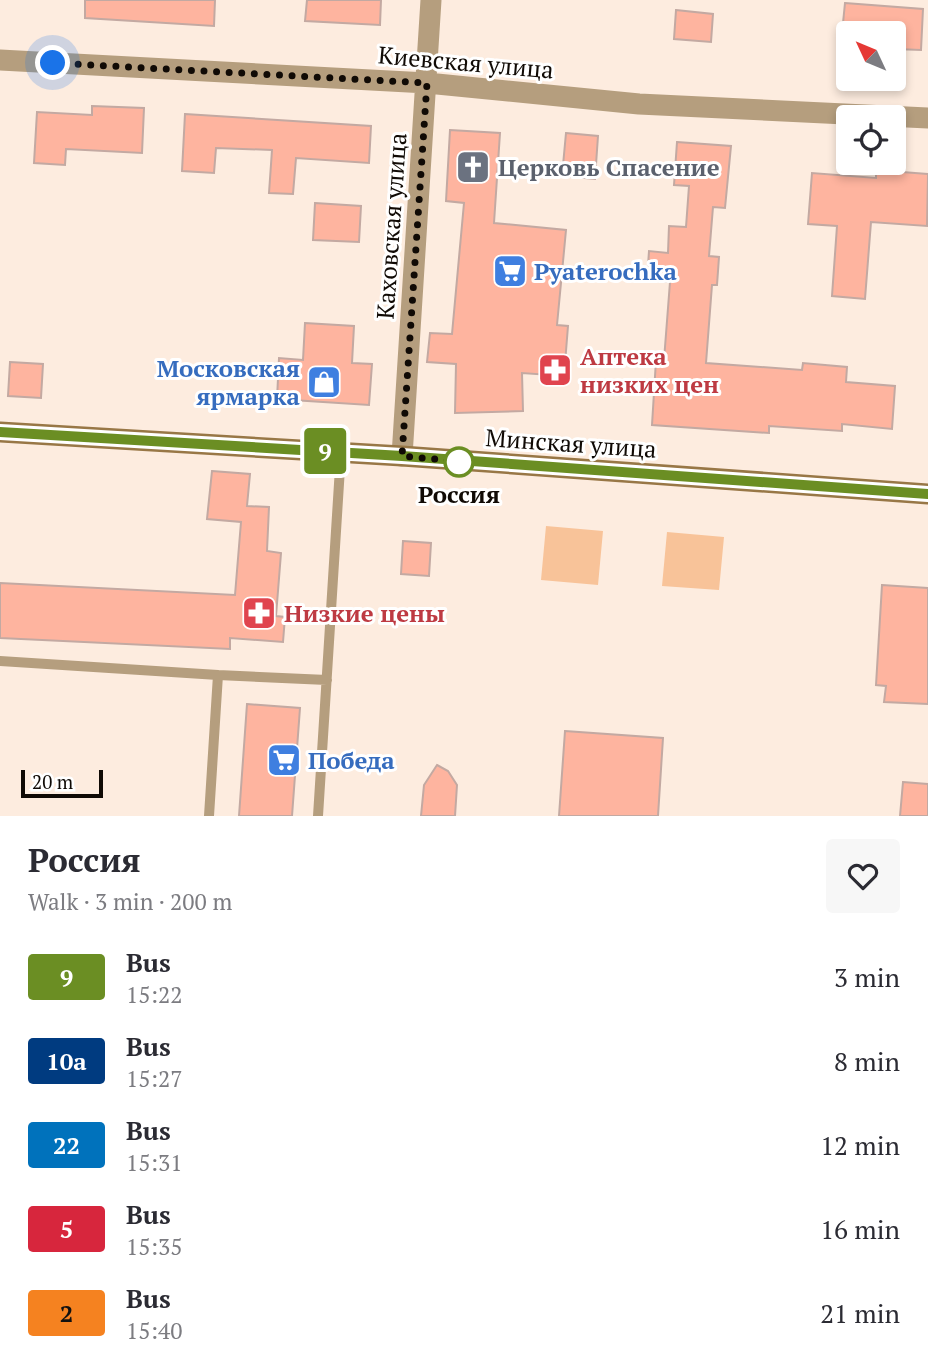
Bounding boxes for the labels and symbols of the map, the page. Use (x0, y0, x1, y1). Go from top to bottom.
north arrow (836, 21, 906, 91)
street label: Киевская улица (377, 38, 555, 86)
your location (35, 45, 70, 80)
street label: Каховская улица (369, 132, 413, 320)
church icon: Церковь Спасение (454, 148, 492, 186)
place label: Церковь Спасение (498, 151, 720, 183)
supermarket icon: Pyaterochka (491, 252, 529, 290)
place label: Pyaterochka (534, 255, 677, 287)
place label: Аптека низких цен (580, 340, 719, 400)
pharmacy icon: Аптека низких цен (536, 351, 574, 389)
place label: Московская ярмарка (157, 352, 301, 412)
shop icon: Московская ярмарка (305, 363, 343, 401)
street label: Минская улица (485, 421, 657, 465)
line badge: 9 (302, 428, 348, 474)
marker: Россия (444, 447, 474, 477)
place label: Россия (418, 478, 500, 510)
pharmacy icon: Низкие цены (240, 594, 278, 632)
place label: Низкие цены (284, 597, 445, 629)
supermarket icon: Победа (265, 741, 303, 779)
place label: Победа (308, 744, 395, 776)
scale bar (21, 767, 103, 799)

